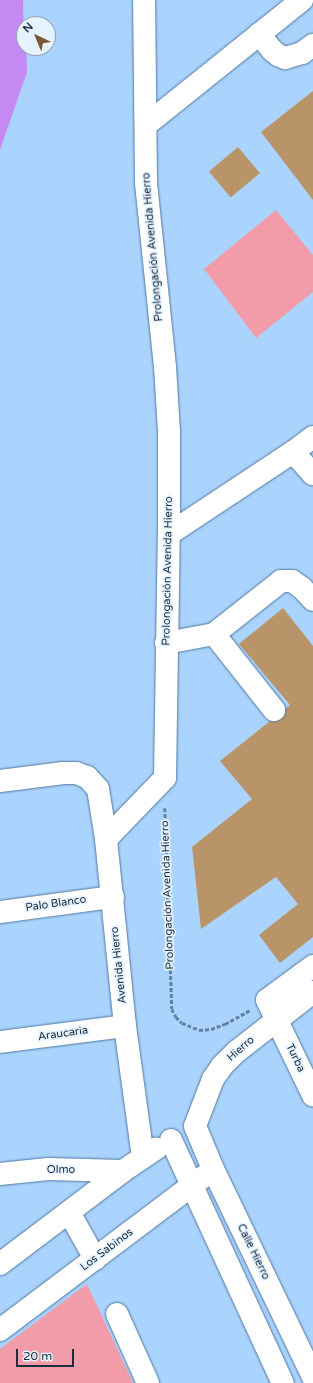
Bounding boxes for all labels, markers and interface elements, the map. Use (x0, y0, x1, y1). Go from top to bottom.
north arrow (16, 16, 56, 56)
text: N (20, 20, 36, 35)
street label: Prolongación Avenida Hierro (140, 172, 166, 322)
street label: Prolongación Avenida Hierro (160, 496, 176, 646)
street label: Prolongación Avenida Hierro (159, 820, 177, 970)
street label: Palo Blanco (25, 893, 87, 915)
street label: Avenida Hierro (108, 926, 130, 1004)
street label: Araucaria (37, 1024, 89, 1044)
street label: Hierro (225, 1033, 257, 1065)
street label: Turba (282, 1042, 308, 1074)
street label: Olmo (47, 1163, 75, 1177)
street label: Calle Hierro (234, 1222, 272, 1282)
street label: Los Sabinos (78, 1226, 136, 1274)
scale bar (18, 1341, 76, 1367)
text: 20 m (23, 1349, 52, 1363)

